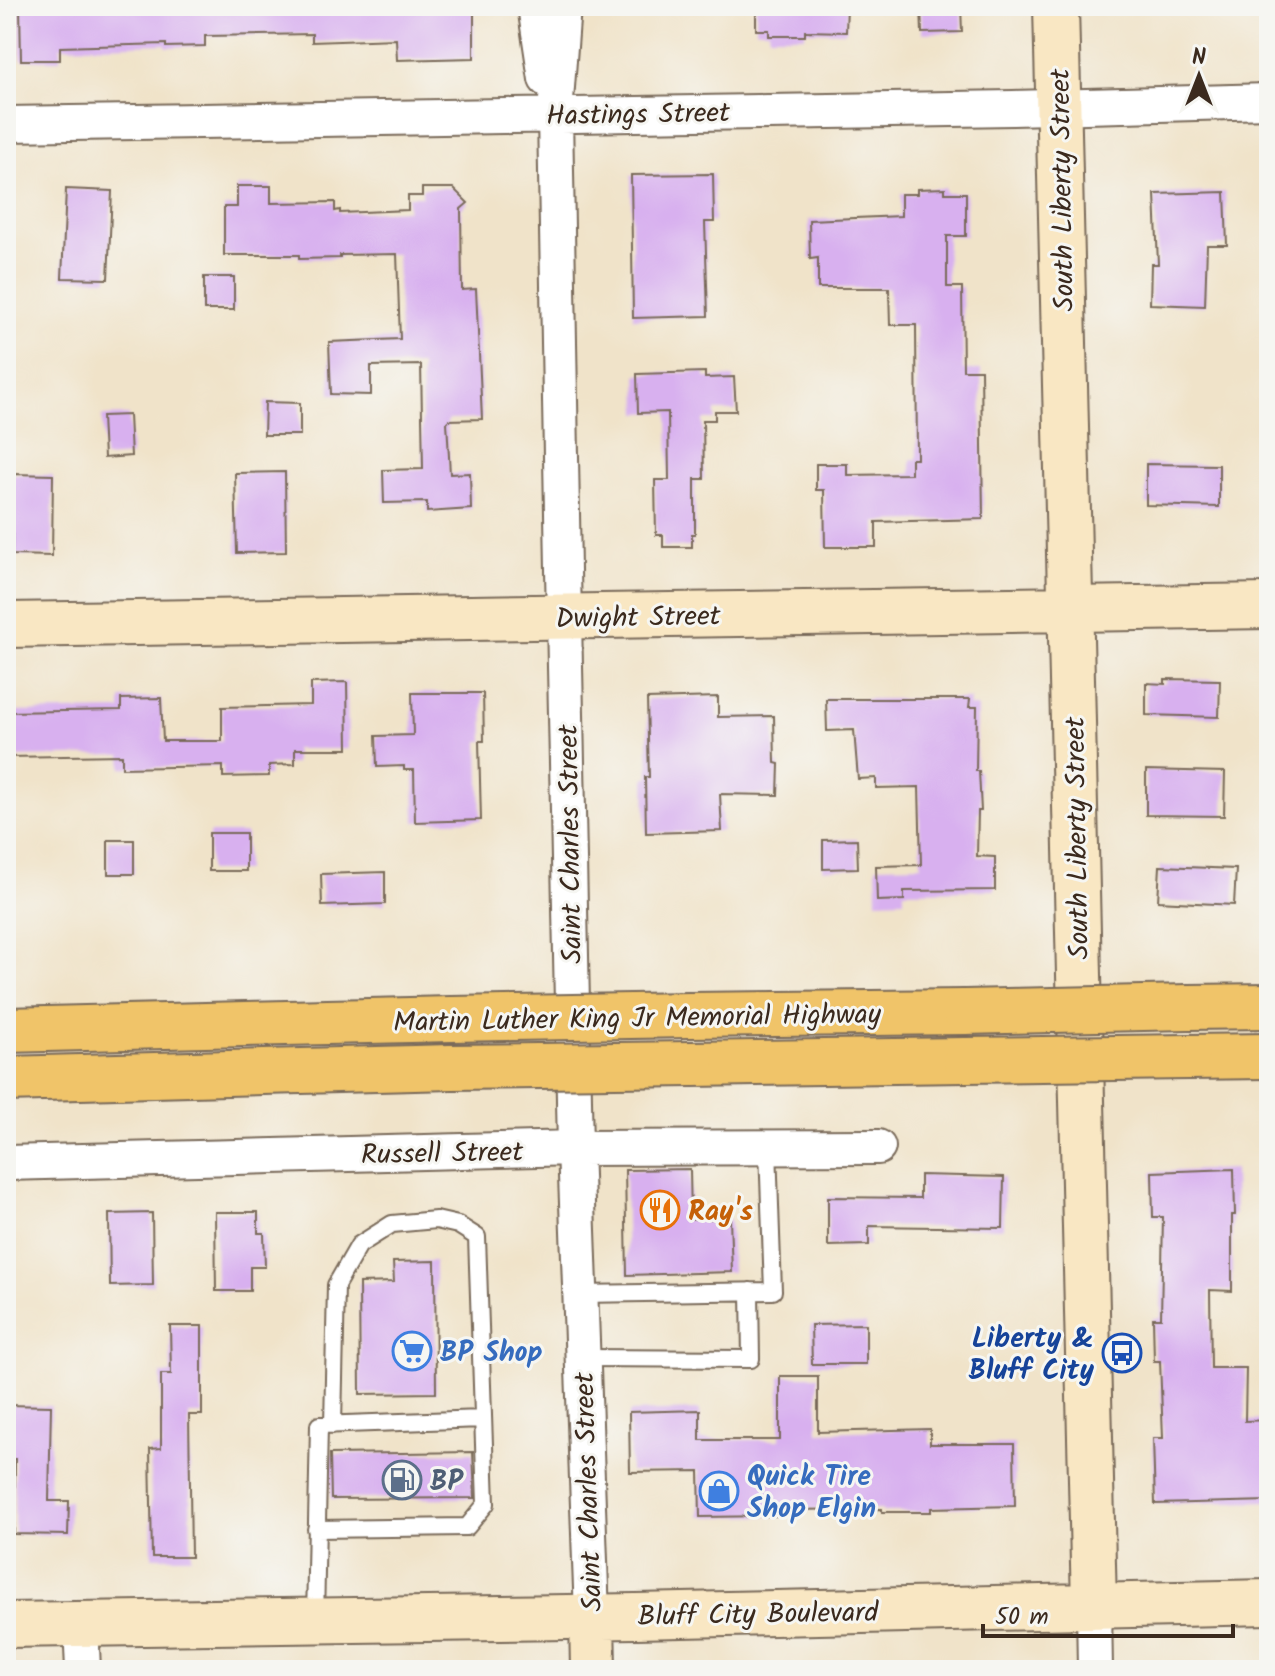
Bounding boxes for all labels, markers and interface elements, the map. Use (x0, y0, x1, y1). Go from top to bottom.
north arrow (1159, 36, 1239, 116)
text: N (1192, 41, 1206, 76)
street label: South Liberty Street (1039, 67, 1088, 312)
street label: Hastings Street (546, 91, 731, 140)
street label: Dwight Street (555, 595, 722, 642)
street label: South Liberty Street (1054, 715, 1103, 960)
street label: Saint Charles Street (547, 723, 596, 964)
street label: Martin Luther King Jr Memorial Highway (393, 993, 882, 1046)
street label: Russell Street (361, 1131, 525, 1178)
restaurant icon: Ray's (639, 1189, 681, 1231)
place label: Ray's (688, 1190, 753, 1235)
place label: Liberty & Bluff City (969, 1317, 1094, 1394)
supermarket icon: BP Shop (391, 1330, 433, 1372)
place label: BP Shop (440, 1331, 543, 1376)
bus stop icon: Liberty & Bluff City (1101, 1332, 1143, 1374)
street label: Saint Charles Street (563, 1370, 616, 1612)
place label: Quick Tire Shop Elgin (747, 1455, 876, 1532)
fuel station icon: BP (381, 1459, 423, 1501)
place label: BP (430, 1460, 464, 1505)
shop icon: Quick Tire Shop Elgin (698, 1470, 740, 1512)
scale bar (983, 1588, 1233, 1638)
street label: Bluff City Boulevard (637, 1591, 880, 1640)
text: 50 m (995, 1598, 1049, 1637)

